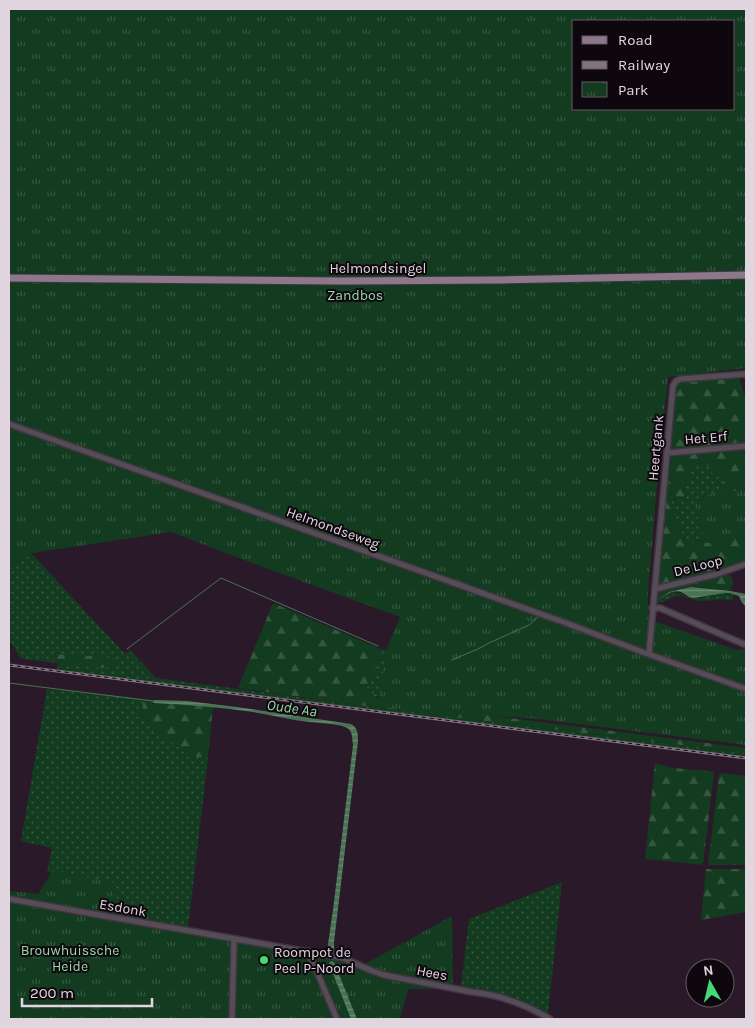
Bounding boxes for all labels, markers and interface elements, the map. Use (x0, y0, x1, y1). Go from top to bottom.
legend (572, 20, 735, 110)
text: Road (618, 31, 653, 49)
text: Railway (618, 56, 670, 74)
text: Park (618, 81, 648, 99)
street label: Helmondsingel (330, 260, 426, 277)
park label: Zandbos (327, 287, 383, 304)
street label: Heertgank (645, 414, 667, 482)
street label: Het Erf (684, 428, 728, 448)
street label: Helmondseweg (284, 503, 382, 553)
street label: De Loop (672, 552, 724, 580)
water label: Oude Aa (266, 696, 318, 720)
street label: Esdonk (98, 896, 148, 921)
park label: Brouwhuissche Heide (21, 942, 119, 975)
place label: Roompot de Peel P-Noord (274, 944, 354, 977)
marker: Roompot de Peel P-Noord (258, 954, 270, 966)
north arrow (685, 958, 735, 1008)
street label: Hees (415, 962, 449, 984)
text: N (702, 962, 714, 980)
scale bar (22, 976, 152, 1008)
text: 200 m (30, 984, 74, 1002)

